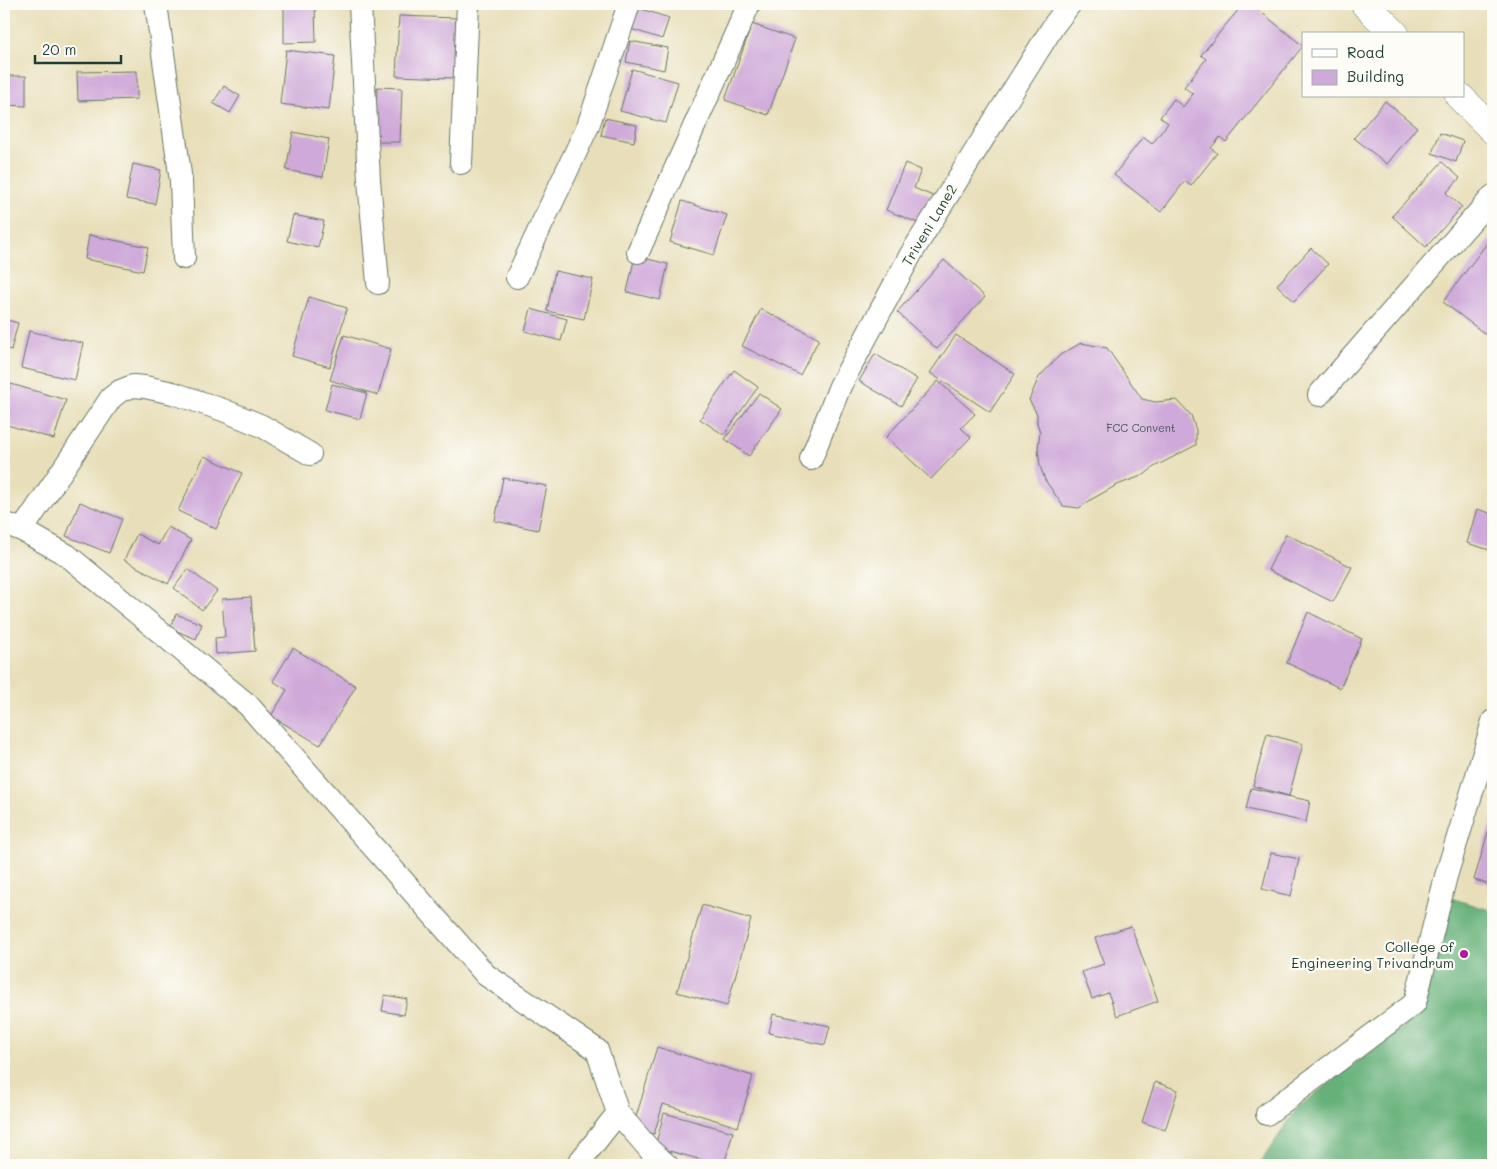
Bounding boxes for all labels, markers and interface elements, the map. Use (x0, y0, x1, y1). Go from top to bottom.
scale bar (35, 32, 121, 64)
legend (1302, 32, 1464, 98)
text: 20 m (42, 39, 76, 59)
text: Road (1347, 42, 1384, 62)
text: Building (1347, 66, 1404, 86)
street label: Triveni Lane2 (897, 181, 961, 269)
house number: FCC Convent (1106, 420, 1176, 435)
place label: College of Engineering Trivandrum (1291, 937, 1455, 972)
marker: College of Engineering Trivandrum (1458, 948, 1470, 960)

